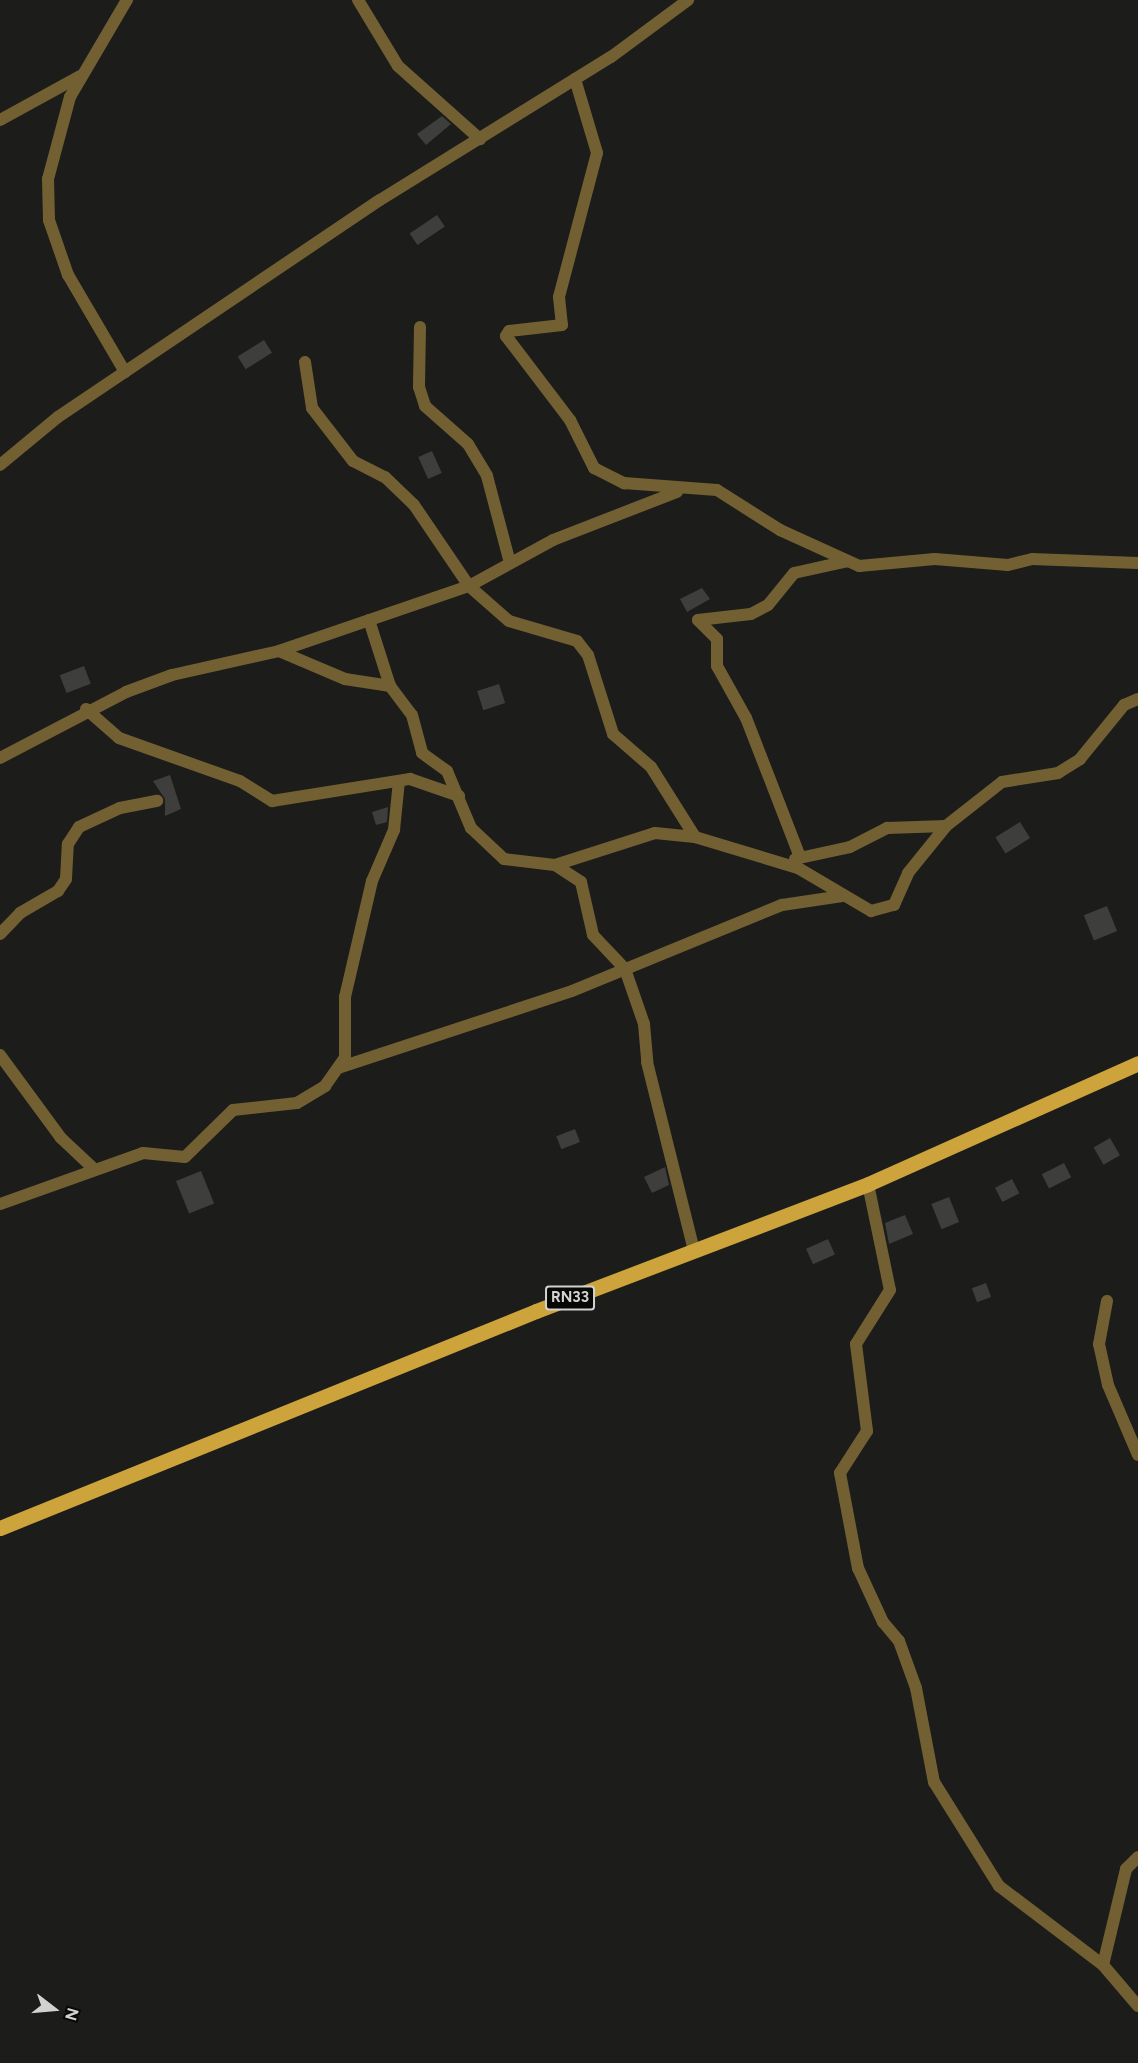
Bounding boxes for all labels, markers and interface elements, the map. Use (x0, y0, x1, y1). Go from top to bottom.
road number: RN33 (544, 1286, 596, 1310)
north arrow (24, 1979, 84, 2039)
text: N (61, 2006, 83, 2023)

